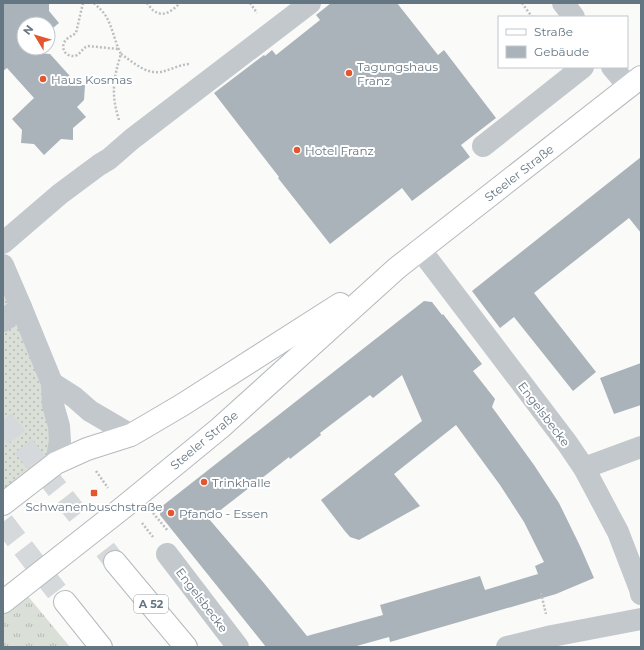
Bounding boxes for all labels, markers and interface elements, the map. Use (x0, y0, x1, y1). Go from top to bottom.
north arrow (16, 16, 56, 56)
legend (498, 16, 628, 68)
text: N (20, 22, 36, 38)
text: Straße (534, 24, 573, 39)
text: Gebäude (534, 44, 589, 59)
place label: Tagungshaus Franz (357, 59, 438, 88)
marker: Tagungshaus Franz (344, 68, 354, 78)
place label: Haus Kosmas (51, 72, 132, 87)
marker: Haus Kosmas (38, 74, 48, 84)
street label: Steeler Straße (481, 141, 557, 205)
place label: Hotel Franz (305, 143, 374, 158)
marker: Hotel Franz (292, 145, 302, 155)
street label: Engelsbecke (515, 379, 573, 449)
street label: Steeler Straße (167, 407, 241, 473)
place label: Trinkhalle (212, 475, 271, 490)
marker: Trinkhalle (199, 477, 209, 487)
marker: Schwanenbuschstraße (89, 488, 99, 498)
place label: Schwanenbuschstraße (25, 499, 163, 514)
place label: Pfando - Essen (179, 506, 268, 521)
marker: Pfando - Essen (166, 508, 176, 518)
street label: Engelsbecke (173, 565, 231, 635)
road number: A 52 (134, 595, 168, 613)

